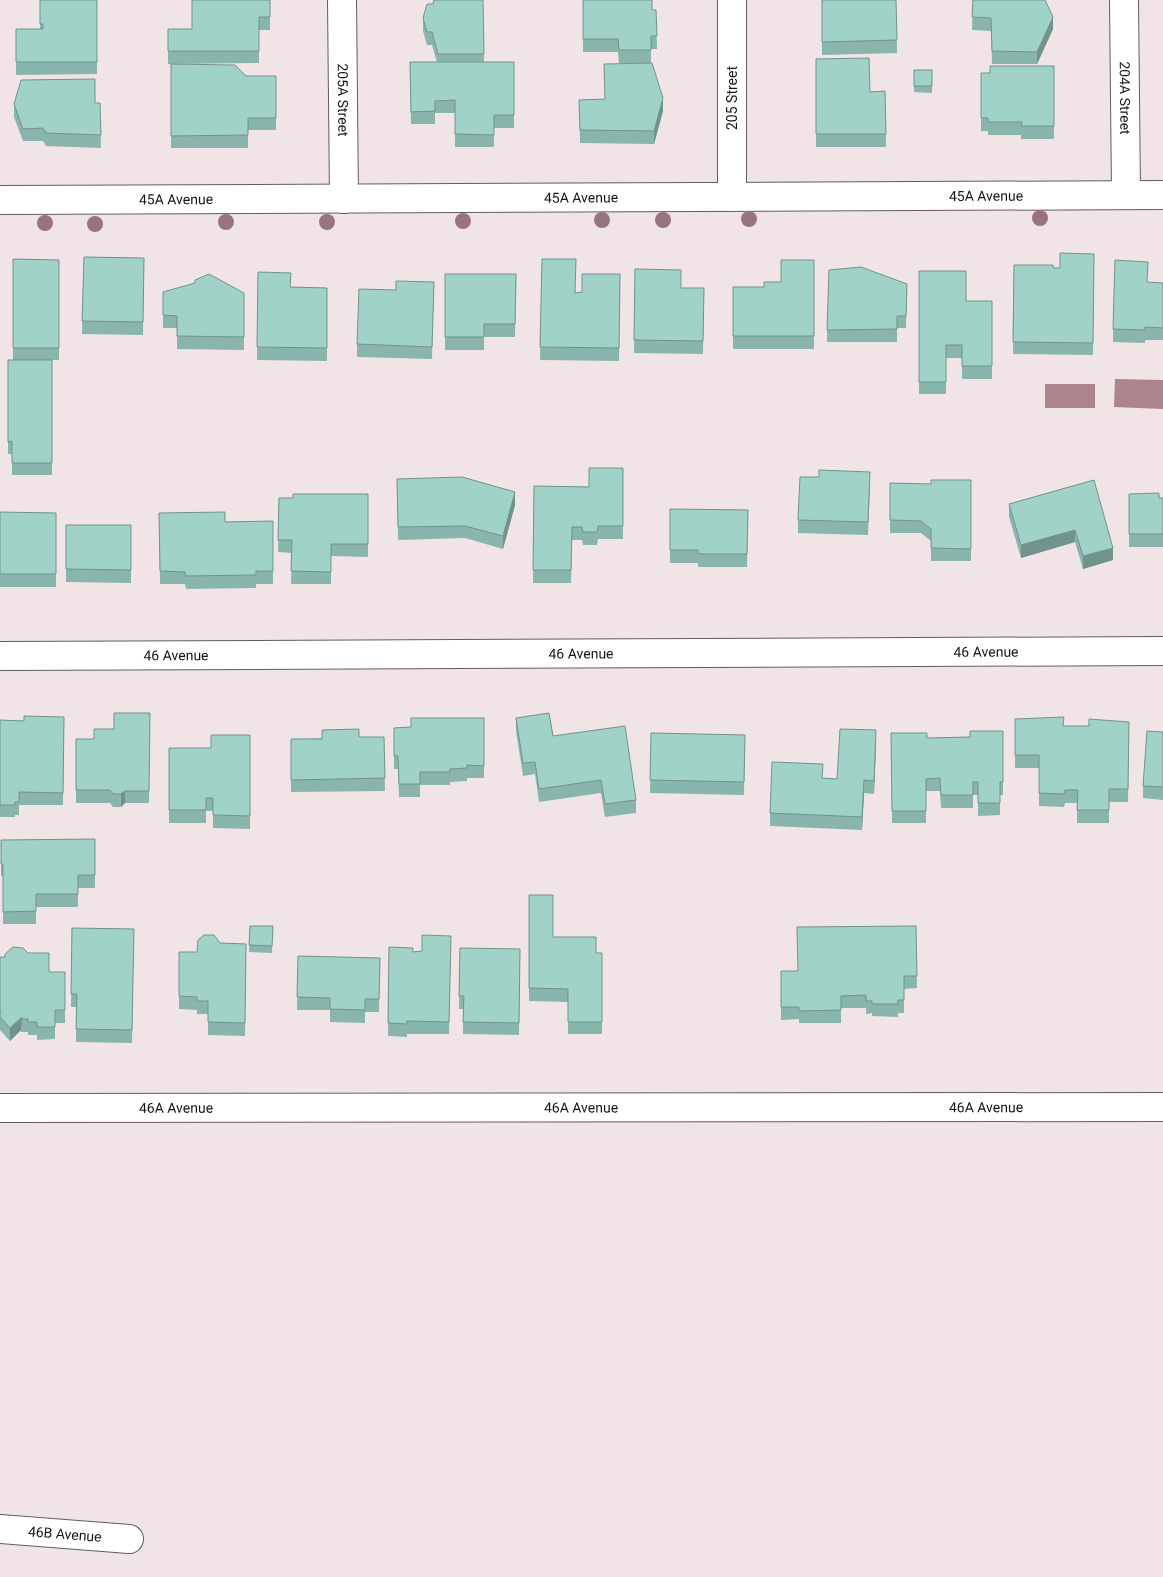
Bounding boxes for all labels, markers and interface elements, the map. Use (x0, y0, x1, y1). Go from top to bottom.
street label: 204A Street (1117, 61, 1133, 135)
street label: 205A Street (335, 63, 351, 137)
street label: 205 Street (724, 66, 740, 130)
street label: 45A Avenue (949, 188, 1023, 204)
street label: 45A Avenue (544, 189, 618, 206)
street label: 45A Avenue (139, 191, 213, 207)
street label: 46 Avenue (953, 644, 1019, 660)
street label: 46 Avenue (548, 645, 614, 662)
street label: 46 Avenue (143, 647, 209, 663)
street label: 46A Avenue (544, 1099, 618, 1116)
street label: 46A Avenue (949, 1099, 1023, 1115)
street label: 46A Avenue (139, 1100, 213, 1116)
street label: 46B Avenue (27, 1523, 102, 1545)

